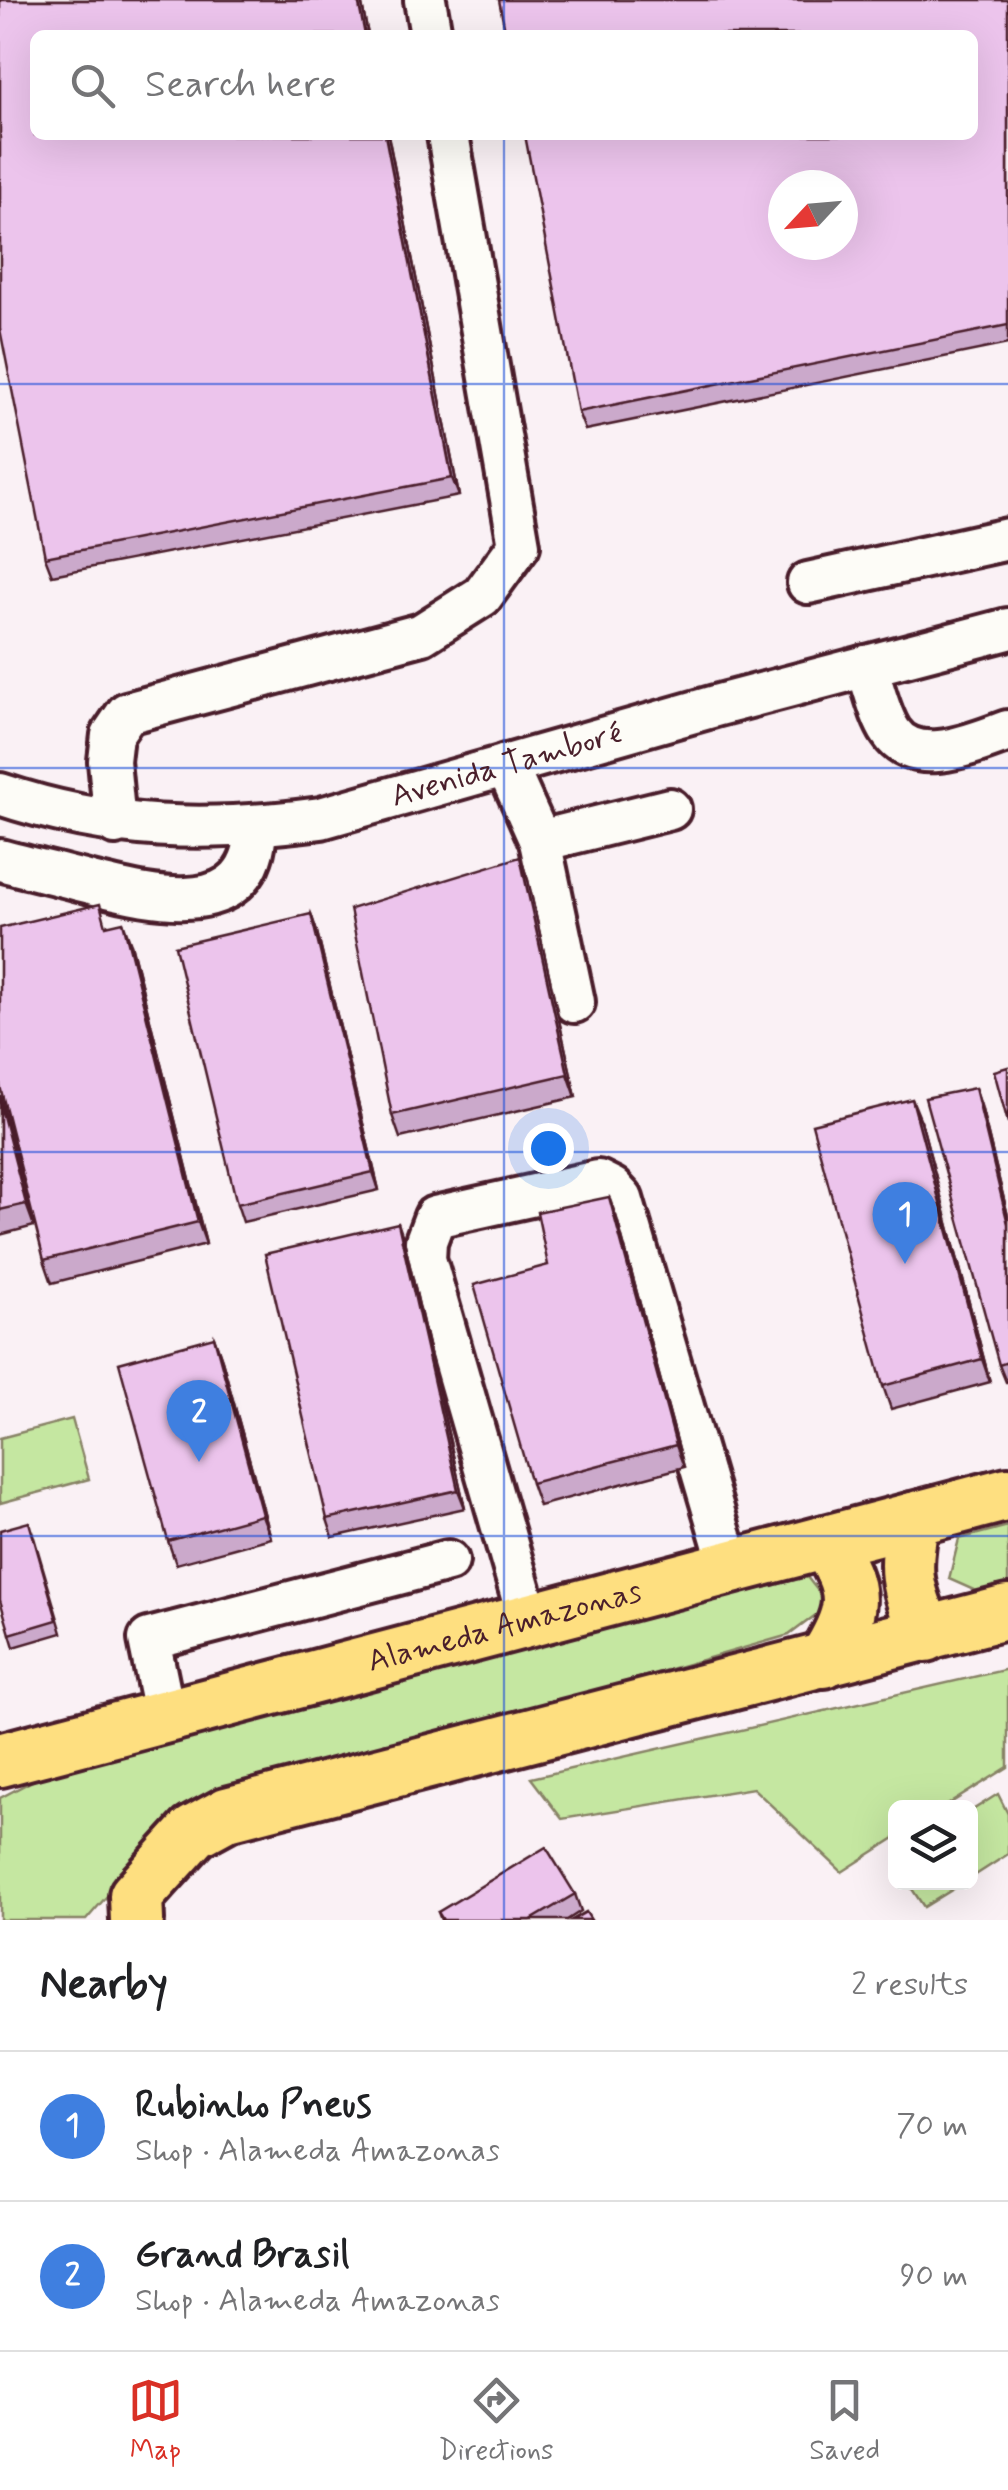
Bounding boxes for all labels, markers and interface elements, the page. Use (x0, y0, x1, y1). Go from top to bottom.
search box (30, 30, 978, 140)
icon: search (65, 58, 120, 113)
text: Search here (145, 61, 336, 110)
north arrow (768, 170, 858, 260)
street label: Avenida Tamboré (386, 712, 627, 818)
your location (523, 1123, 574, 1174)
pin: 1 (872, 1182, 938, 1264)
pin: 2 (166, 1380, 232, 1462)
street label: Alameda Amazonas (363, 1571, 646, 1683)
map controls (888, 1800, 978, 1890)
button: layers (888, 1800, 978, 1890)
text: Nearby (40, 1958, 168, 2013)
text: 2 results (851, 1964, 968, 2006)
text: Rubinho Pneus (135, 2081, 371, 2130)
text: 1 (65, 2105, 80, 2147)
text: 70 m (896, 2105, 968, 2147)
text: Shop · Alameda Amazonas (135, 2130, 500, 2172)
text: Grand Brasil (135, 2231, 350, 2280)
text: 2 (65, 2255, 80, 2297)
text: 90 m (900, 2255, 968, 2297)
text: Shop · Alameda Amazonas (135, 2280, 500, 2322)
tab: Map (128, 2373, 183, 2470)
tab: Directions (439, 2373, 554, 2470)
tab: Saved (809, 2373, 880, 2470)

